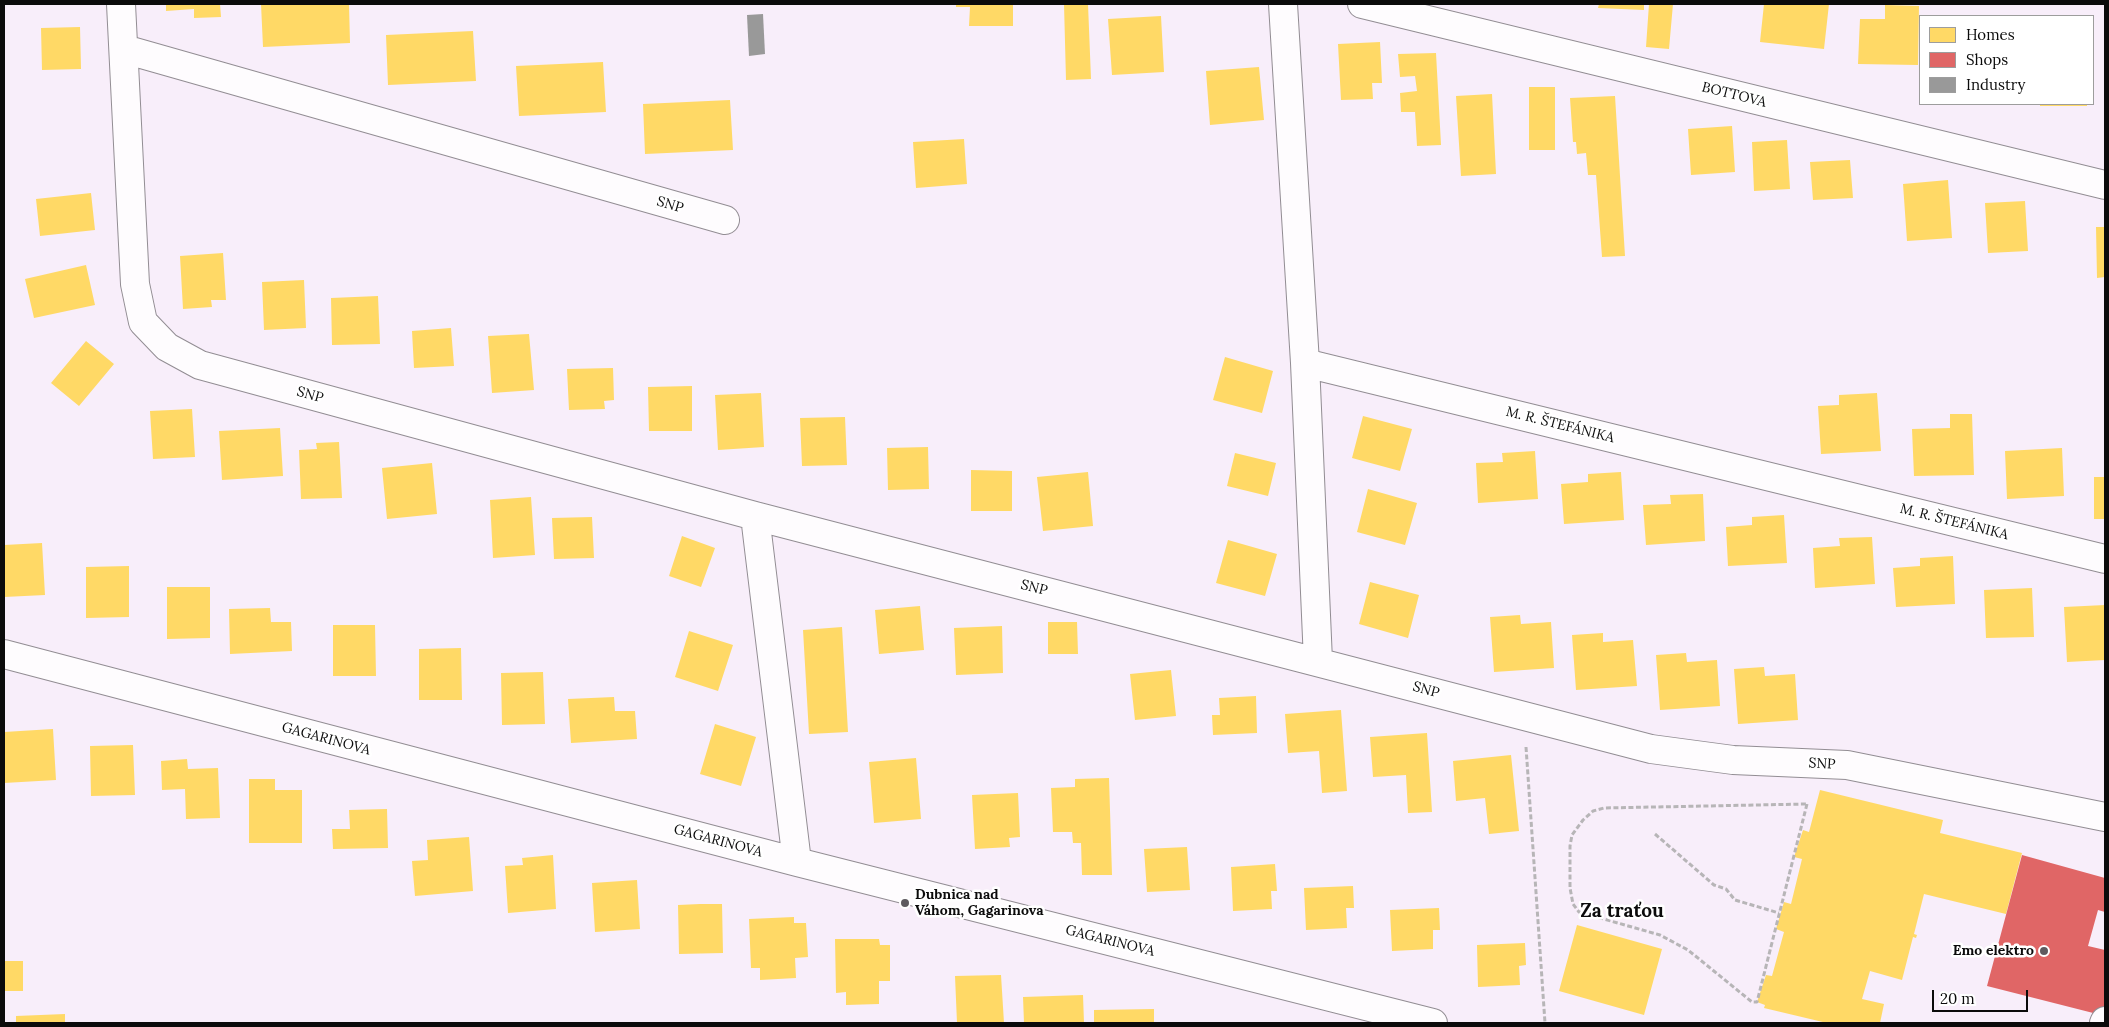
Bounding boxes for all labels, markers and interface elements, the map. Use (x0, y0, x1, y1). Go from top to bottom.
legend (1919, 15, 2094, 105)
text: Homes (1966, 25, 2015, 44)
text: Shops (1966, 50, 2008, 69)
text: Industry (1966, 75, 2025, 94)
street label: BOTTOVA (1700, 79, 1768, 111)
street label: SNP (655, 193, 685, 217)
street label: SNP (295, 383, 325, 407)
street label: M. R. ŠTEFÁNIKA (1504, 403, 1616, 447)
street label: M. R. ŠTEFÁNIKA (1898, 500, 2010, 544)
street label: SNP (1019, 577, 1049, 599)
street label: SNP (1411, 678, 1441, 702)
street label: GAGARINOVA (280, 719, 372, 759)
street label: SNP (1808, 755, 1836, 773)
street label: GAGARINOVA (672, 821, 764, 861)
place label: Dubnica nad Váhom, Gagarinova (915, 887, 1044, 920)
marker: Dubnica nad Váhom, Gagarinova (899, 897, 911, 909)
district label: Za traťou (1580, 901, 1664, 923)
street label: GAGARINOVA (1064, 922, 1156, 960)
place label: Emo elektro (1953, 943, 2034, 959)
marker: Emo elektro (2038, 945, 2050, 957)
scale bar (1934, 980, 2030, 1012)
text: 20 m (1940, 989, 1975, 1008)

